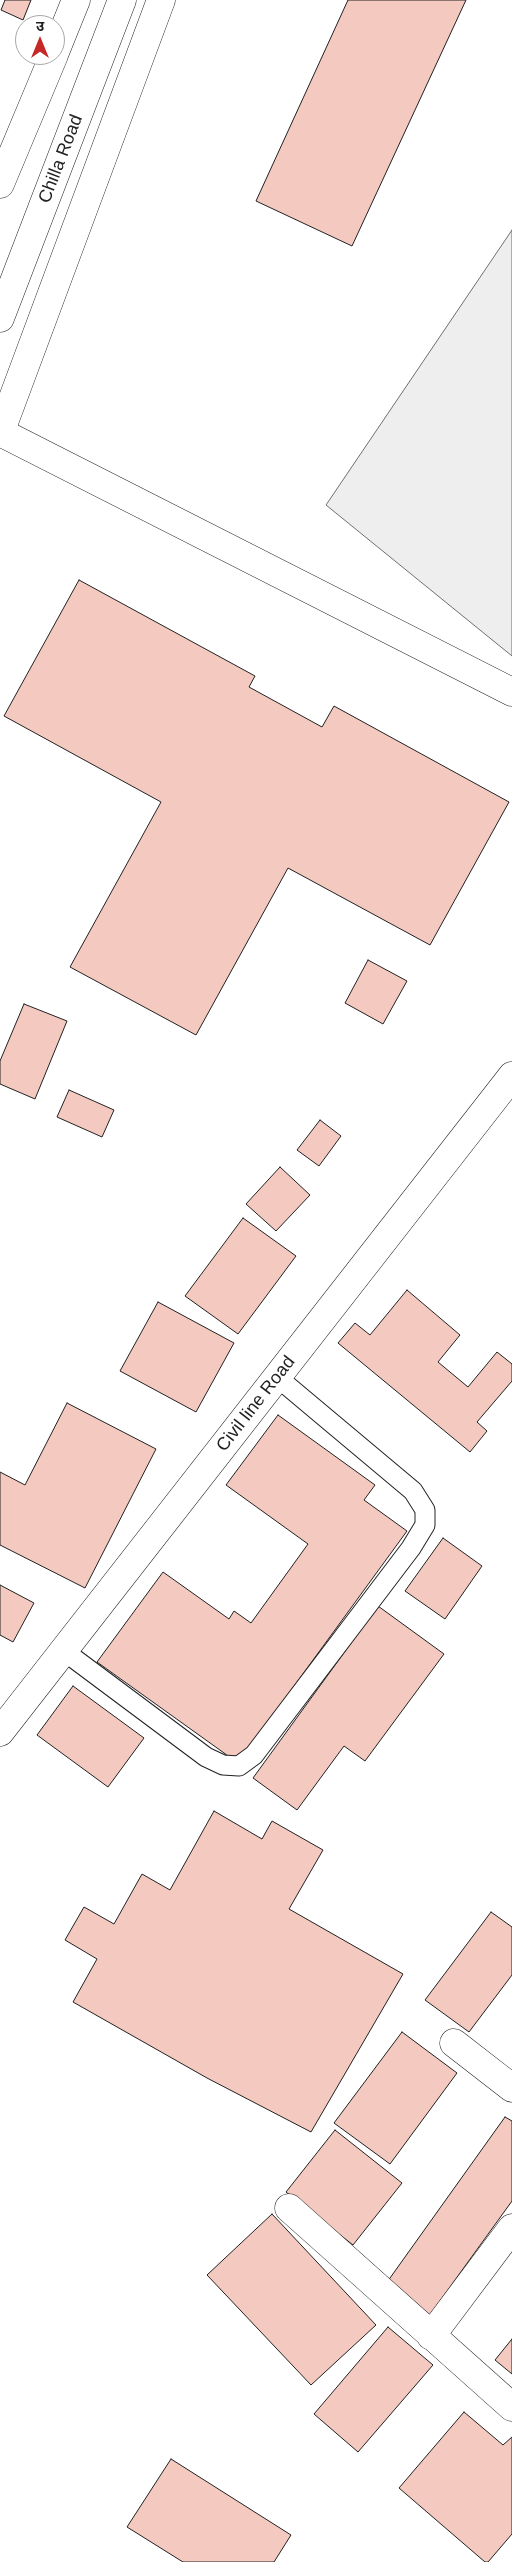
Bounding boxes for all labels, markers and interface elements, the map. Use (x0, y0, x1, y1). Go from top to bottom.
north arrow (15, 15, 65, 65)
text: उ (36, 18, 44, 34)
street label: Chilla Road (34, 112, 88, 206)
street label: Civil line Road (212, 1352, 300, 1456)

